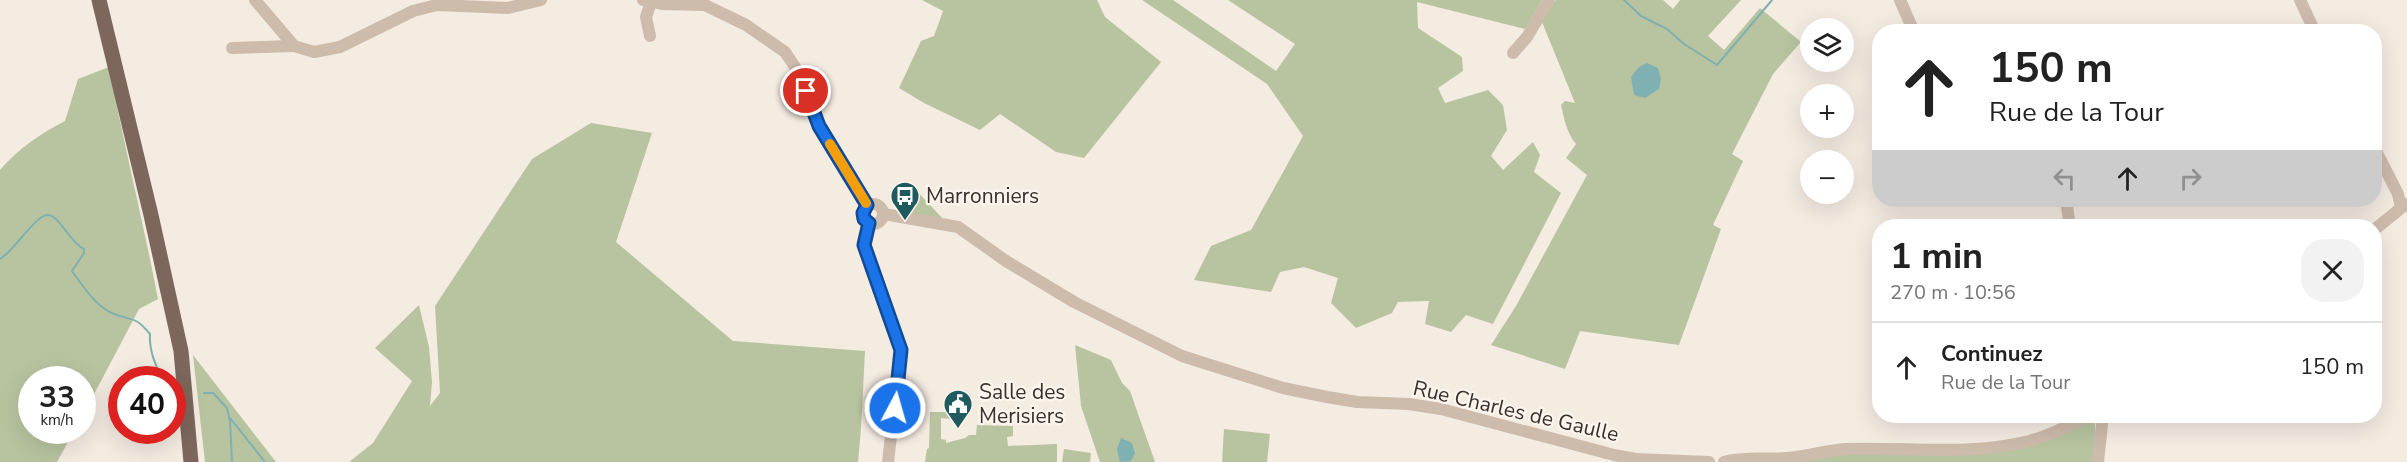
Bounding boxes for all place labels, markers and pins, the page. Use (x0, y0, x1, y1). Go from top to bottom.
pin (780, 65, 831, 116)
bus stop icon: Marronniers (889, 180, 921, 222)
place label: Marronniers (926, 182, 1039, 210)
place label: Salle des Merisiers (979, 378, 1065, 430)
public building icon: Salle des Merisiers (942, 388, 974, 430)

